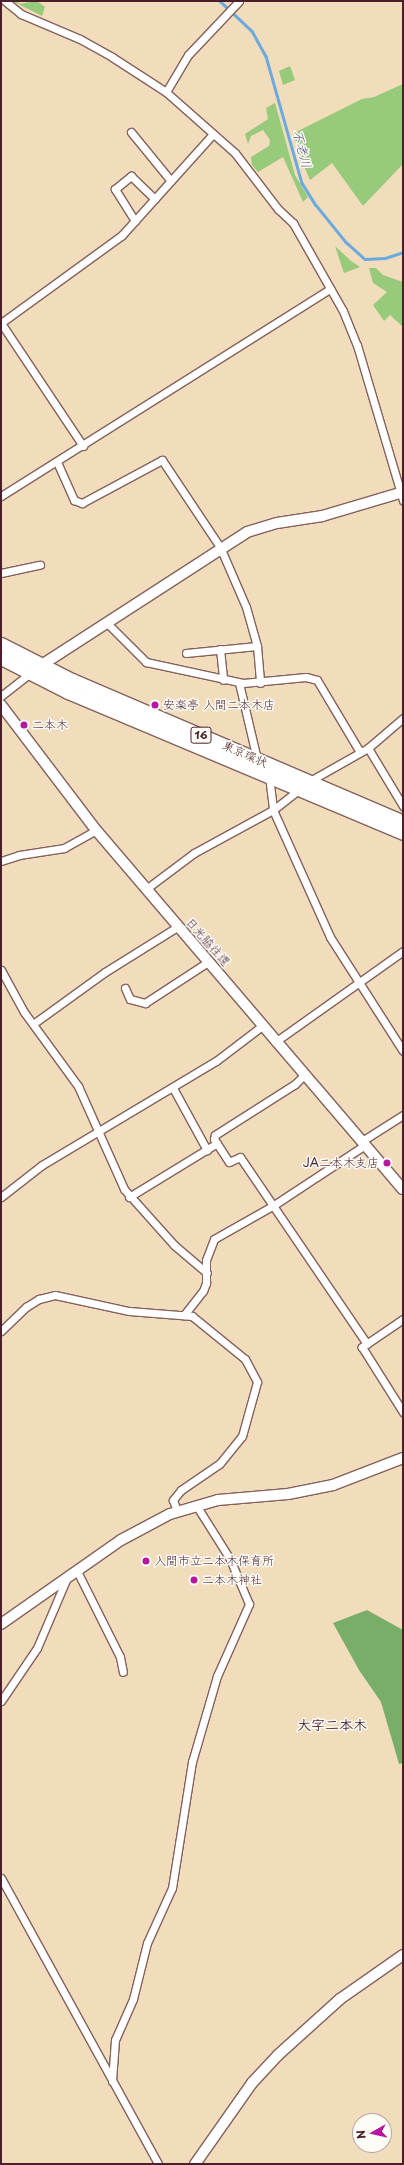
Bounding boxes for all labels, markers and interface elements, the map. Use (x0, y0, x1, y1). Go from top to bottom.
water label: 不老川 (289, 128, 315, 170)
place label: 安楽亭 入間二本木店 (163, 698, 275, 712)
marker: 安楽亭 入間二本木店 (150, 700, 160, 710)
place label: 二本木 (32, 718, 68, 732)
marker: 二本木 (19, 720, 29, 730)
road number: 16 (190, 726, 212, 744)
street label: 東京環状 (220, 738, 270, 770)
street label: 日光脇往還 (183, 915, 233, 969)
place label: JA二本木支店 (303, 1156, 379, 1170)
marker: JA二本木支店 (382, 1158, 392, 1168)
place label: 入間市立二本木保育所 (154, 1554, 274, 1568)
marker: 入間市立二本木保育所 (141, 1556, 151, 1566)
place label: 二本木神社 (202, 1573, 262, 1587)
marker: 二本木神社 (189, 1575, 199, 1585)
district label: 大字二本木 (297, 1717, 367, 1733)
north arrow (352, 2113, 392, 2153)
text: N (352, 2129, 370, 2140)

